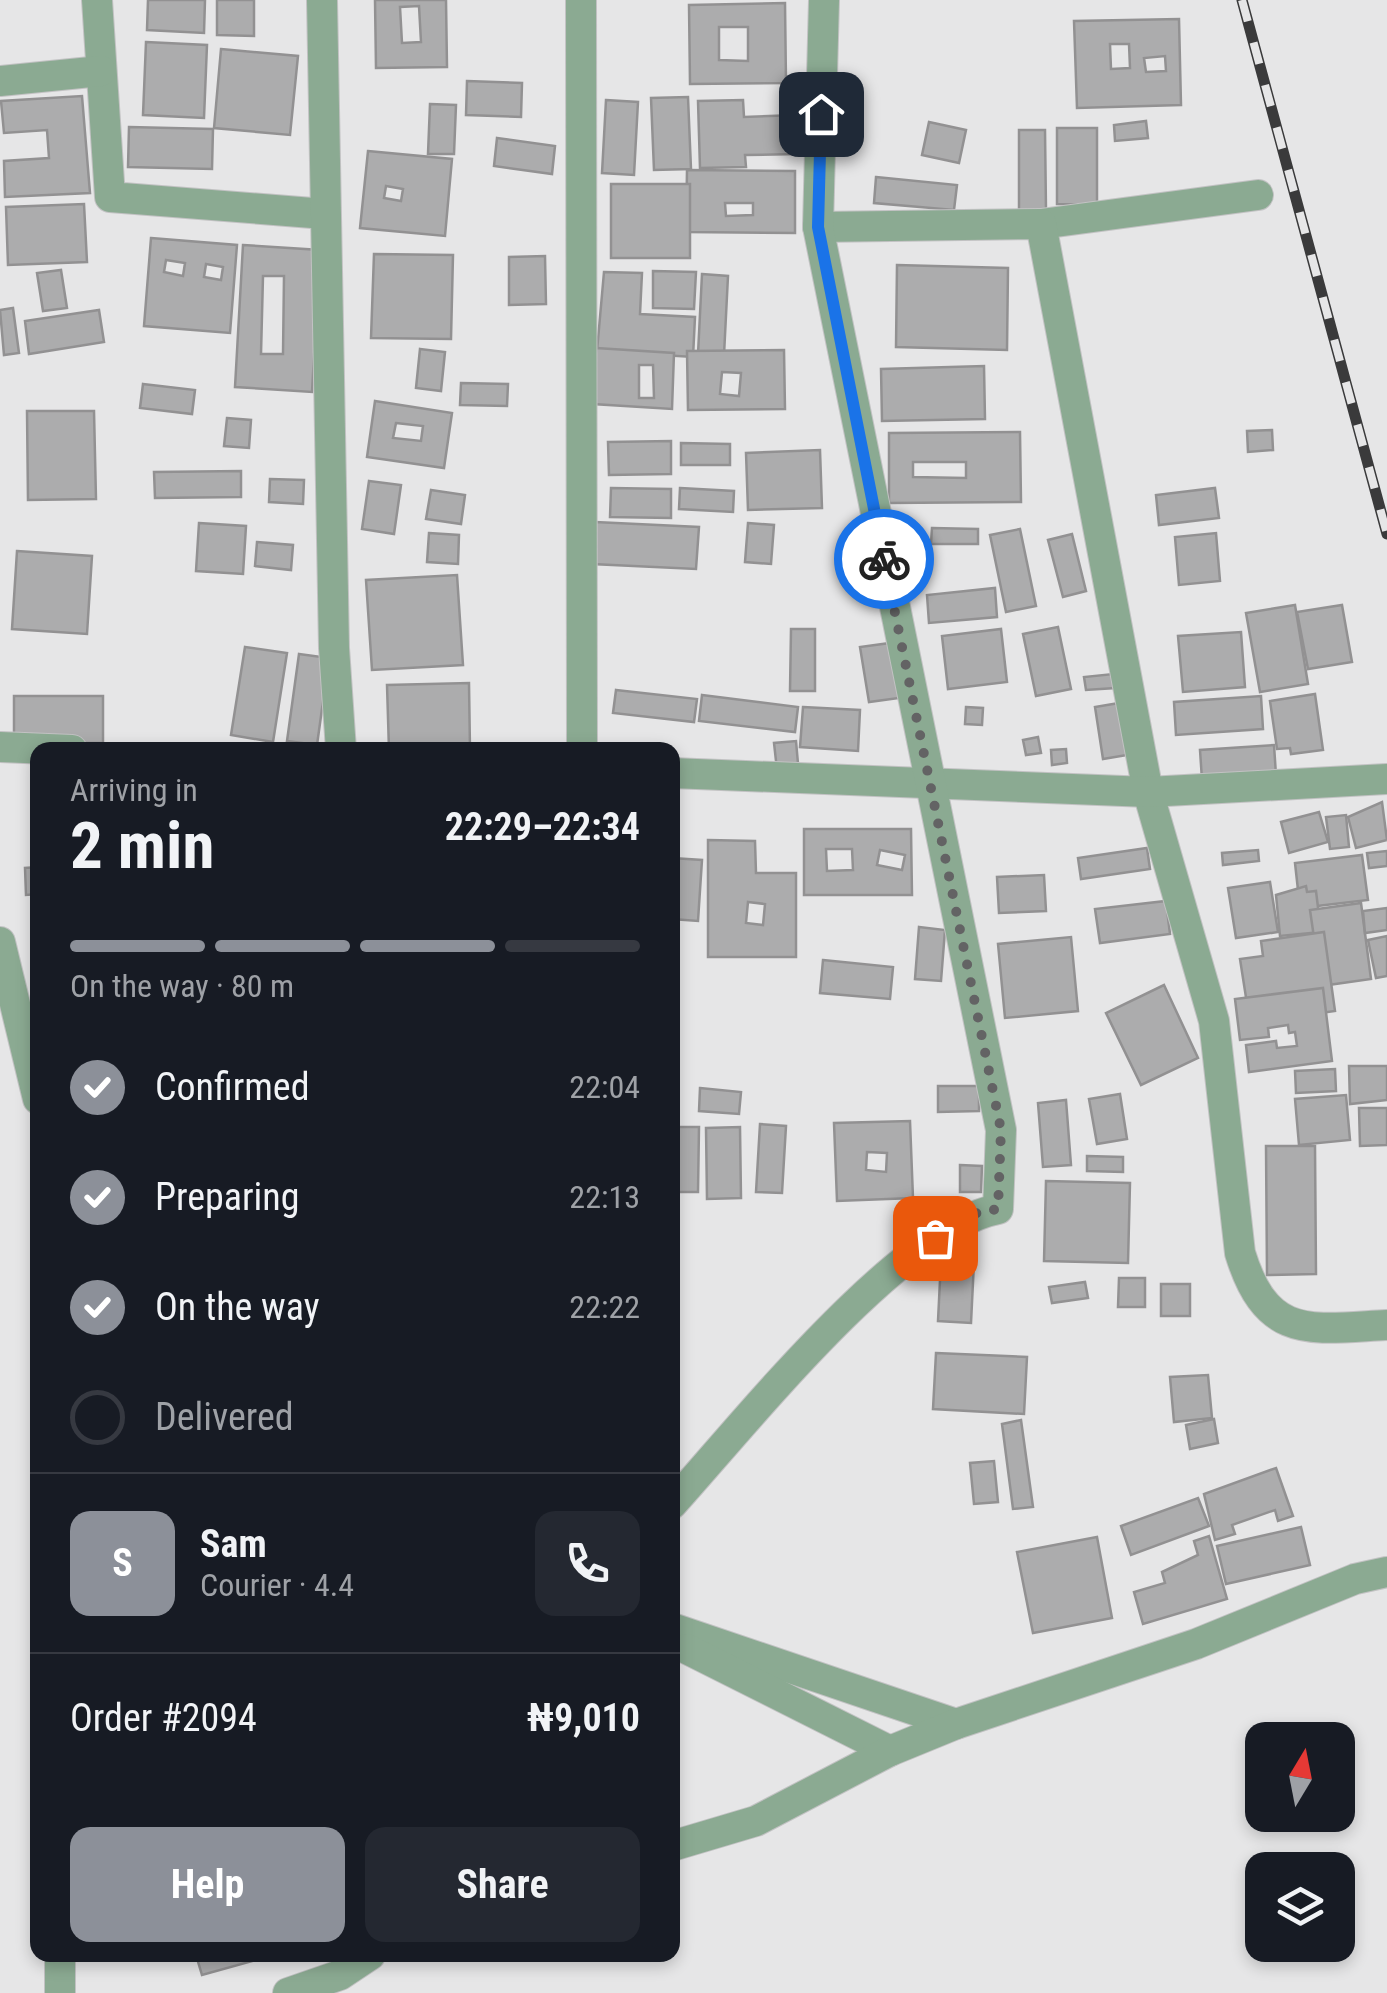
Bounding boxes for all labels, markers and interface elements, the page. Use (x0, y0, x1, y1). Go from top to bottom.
pin (779, 72, 864, 157)
icon: home (794, 87, 849, 142)
courier (834, 509, 934, 609)
icon: bike (857, 532, 912, 587)
text: Arriving in (70, 771, 198, 809)
text: 22:29–22:34 (445, 805, 640, 849)
text: 2 min (70, 808, 214, 884)
text: On the way · 80 m (70, 967, 294, 1005)
icon: check (70, 1060, 125, 1115)
text: Confirmed (155, 1065, 310, 1109)
text: 22:04 (569, 1068, 640, 1106)
icon: check (70, 1170, 125, 1225)
text: Preparing (155, 1175, 300, 1219)
text: 22:13 (569, 1178, 640, 1216)
pin (893, 1196, 978, 1281)
icon: bag (908, 1211, 963, 1266)
icon: check (70, 1280, 125, 1335)
text: On the way (155, 1285, 320, 1329)
text: 22:22 (569, 1288, 640, 1326)
text: Delivered (155, 1395, 294, 1439)
button: phone (535, 1511, 640, 1616)
text: Sam (200, 1522, 267, 1566)
text: S (112, 1541, 133, 1585)
text: Courier · 4.4 (200, 1566, 354, 1604)
text: Order #2094 (70, 1696, 257, 1740)
text: ₦9,010 (527, 1696, 640, 1740)
north arrow (1245, 1722, 1355, 1832)
map controls (1245, 1722, 1355, 1962)
button: Help (70, 1827, 345, 1942)
button: Share (365, 1827, 640, 1942)
button: layers (1245, 1852, 1355, 1962)

